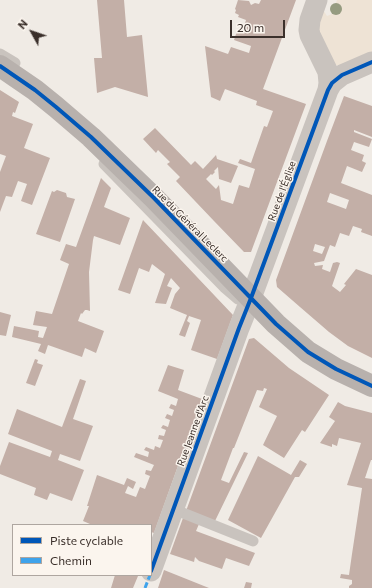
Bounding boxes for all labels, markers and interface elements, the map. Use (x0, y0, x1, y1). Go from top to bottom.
north arrow (12, 12, 52, 52)
scale bar (232, 12, 287, 38)
text: N (15, 17, 30, 31)
text: 20 m (237, 20, 264, 34)
street label: Rue de l'Église (266, 159, 298, 223)
street label: Rue du Général Leclerc (150, 184, 230, 264)
street label: Rue Jeanne d'Arc (175, 394, 211, 468)
legend (12, 524, 152, 576)
text: Piste cyclable (50, 533, 123, 547)
text: Chemin (50, 553, 92, 567)

